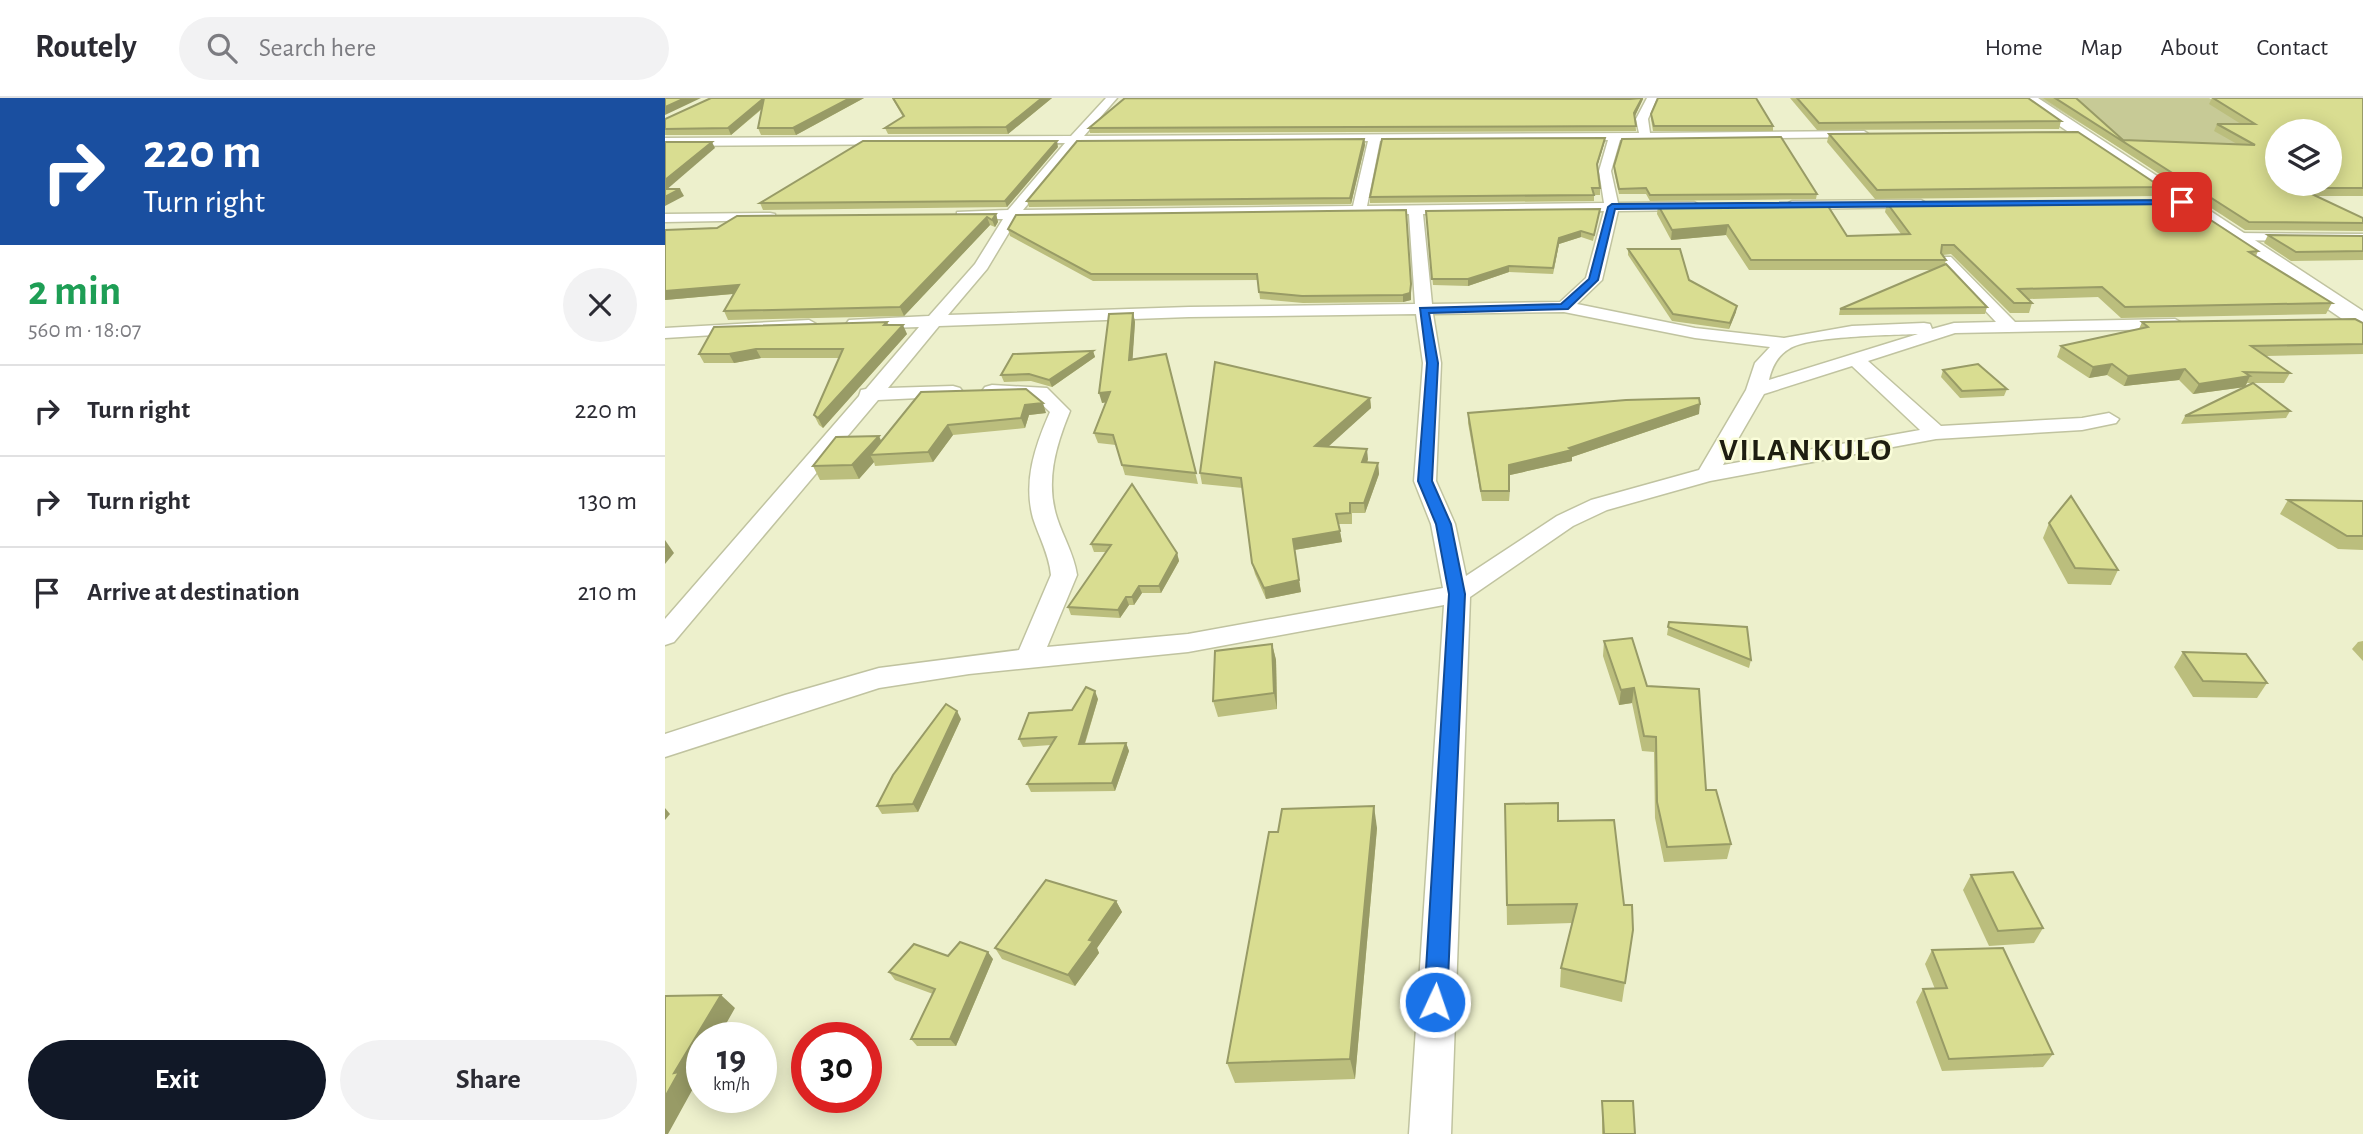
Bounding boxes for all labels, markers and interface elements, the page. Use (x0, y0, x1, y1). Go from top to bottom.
search box (179, 17, 669, 80)
icon: search (203, 29, 241, 67)
text: Routely (35, 31, 137, 64)
text: Search here (259, 35, 376, 61)
text: Home (1985, 36, 2043, 60)
text: Map (2081, 36, 2123, 60)
text: About (2161, 36, 2218, 60)
text: Contact (2256, 36, 2328, 60)
map controls (2265, 119, 2342, 196)
button: layers (2265, 119, 2342, 196)
icon: right (28, 126, 119, 217)
text: 220 m (143, 128, 262, 177)
pin (2152, 172, 2212, 232)
icon: arrive (2163, 183, 2201, 221)
text: Turn right (143, 186, 265, 218)
button: close (563, 268, 637, 342)
text: 2 min (28, 270, 121, 312)
text: 560 m · 18:07 (28, 319, 141, 342)
icon: right (28, 392, 66, 430)
text: Turn right (87, 397, 190, 423)
text: 220 m (575, 397, 637, 423)
district label: VILANKULO (1719, 434, 1893, 466)
icon: right (28, 483, 66, 521)
text: Turn right (87, 488, 190, 514)
text: 130 m (579, 488, 637, 514)
icon: arrive (28, 574, 66, 612)
text: Arrive at destination (87, 579, 300, 605)
text: 210 m (577, 579, 637, 605)
position arrow (1398, 965, 1472, 1039)
speed limit sign: 30 (791, 1022, 882, 1113)
button: Exit (28, 1040, 326, 1120)
button: Share (340, 1040, 637, 1120)
text: 19 (717, 1041, 746, 1076)
text: km/h (713, 1076, 750, 1094)

